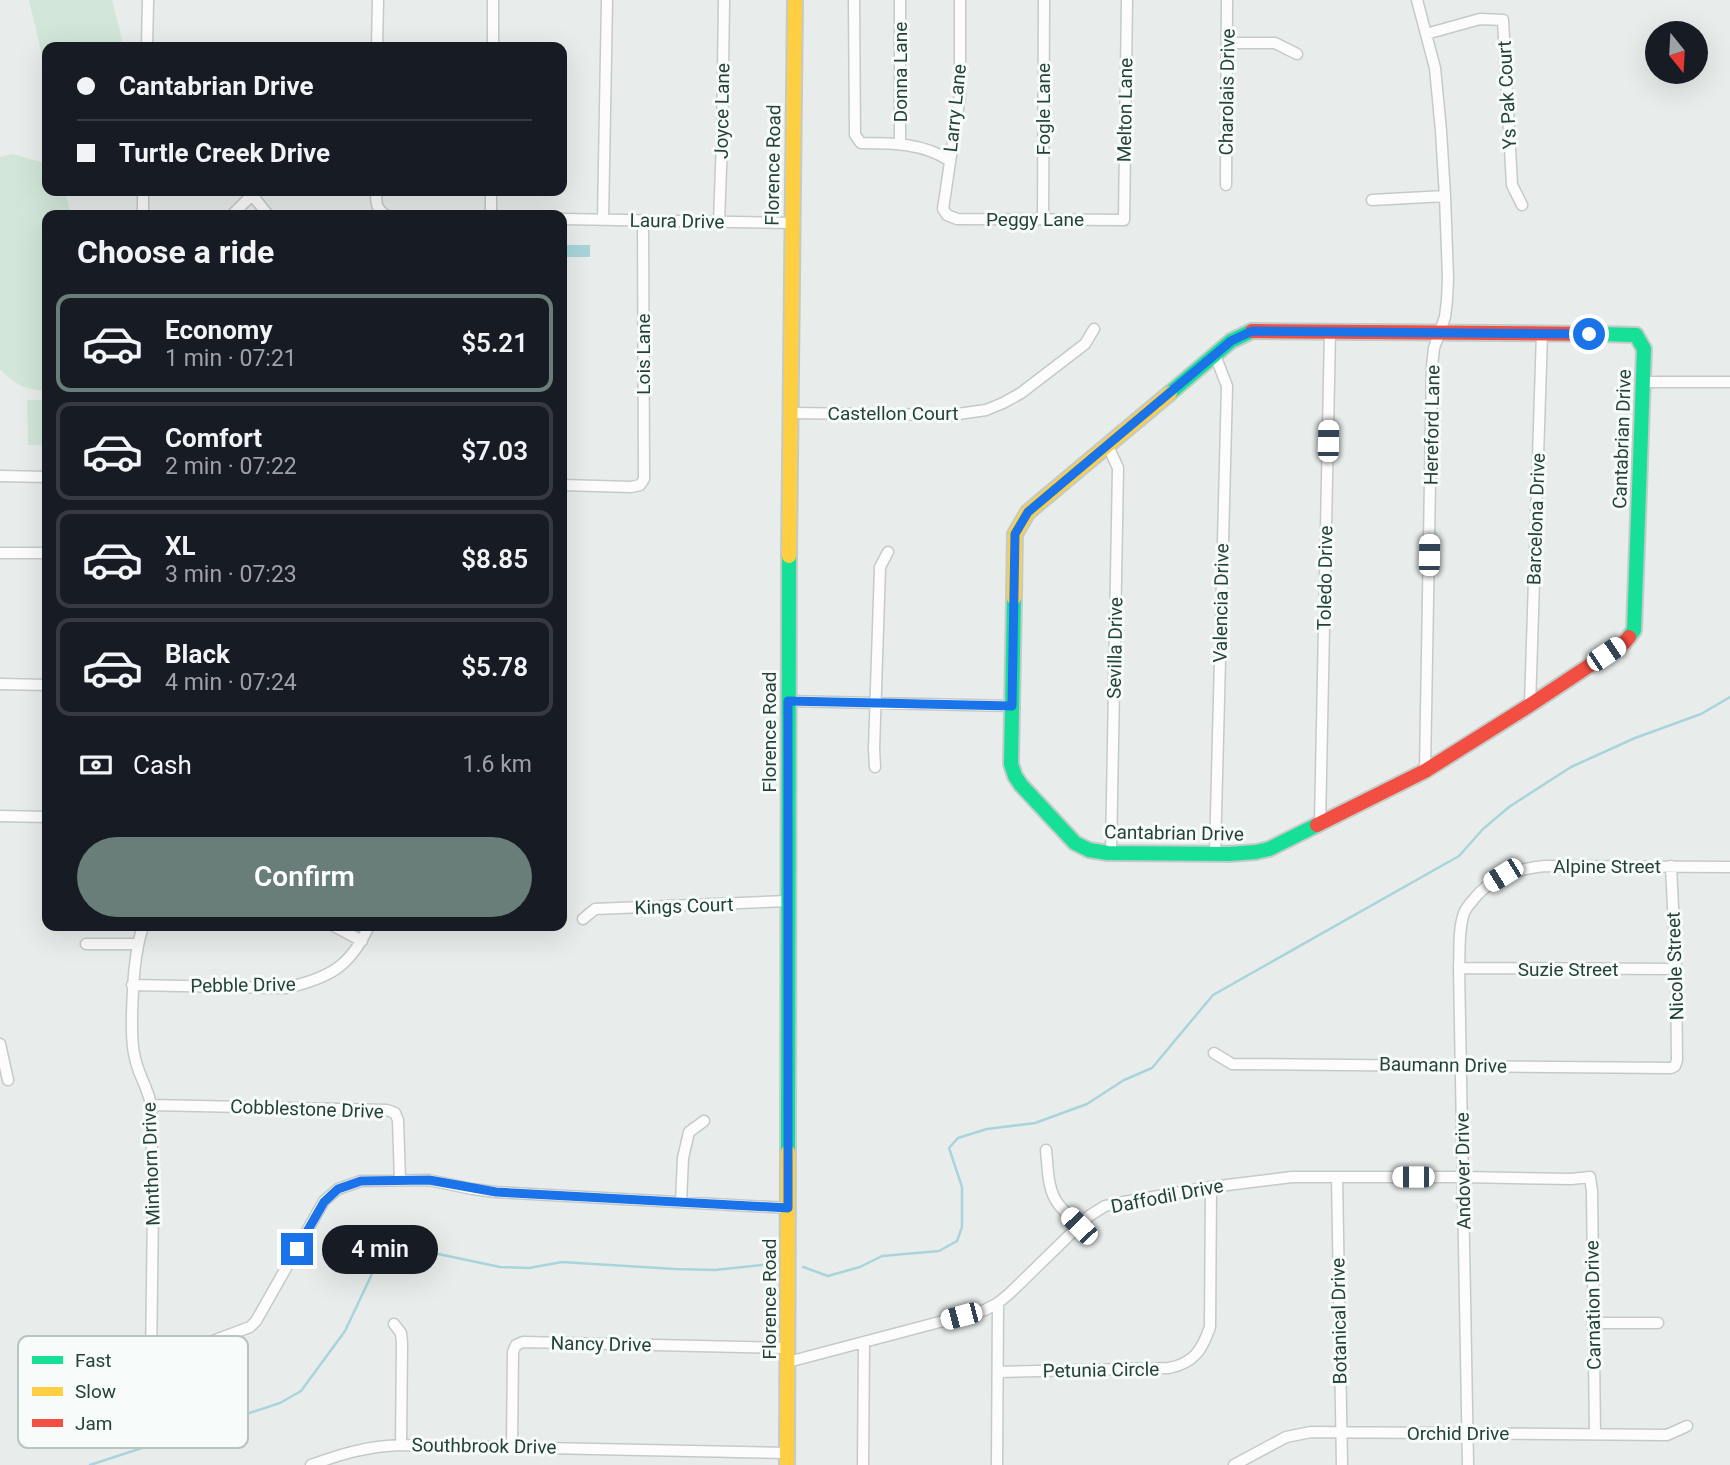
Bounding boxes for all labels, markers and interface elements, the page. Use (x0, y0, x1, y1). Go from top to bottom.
north arrow (1645, 21, 1708, 84)
map controls (1645, 21, 1708, 84)
street label: Donna Lane (889, 22, 912, 122)
street label: Charolais Drive (1214, 28, 1240, 156)
street label: Ys Pak Court (1493, 40, 1521, 150)
street label: Melton Lane (1113, 58, 1137, 162)
street label: Joyce Lane (710, 63, 734, 159)
street label: Larry Lane (939, 63, 971, 153)
street label: Fogle Lane (1032, 63, 1055, 155)
text: Cantabrian Drive (119, 71, 314, 101)
street label: Florence Road (760, 104, 786, 226)
text: Turtle Creek Drive (119, 138, 330, 168)
street label: Peggy Lane (986, 208, 1084, 231)
street label: Laura Drive (629, 209, 725, 233)
text: Choose a ride (77, 233, 274, 271)
icon: car (81, 312, 144, 375)
street label: Lois Lane (632, 313, 655, 395)
text: Economy (165, 315, 272, 345)
route start (1573, 318, 1605, 350)
text: $5.21 (461, 328, 528, 358)
text: 1 min · 07:21 (165, 345, 297, 372)
street label: Hereford Lane (1419, 365, 1445, 485)
street label: Cantabrian Drive (1608, 369, 1636, 509)
street label: Castellon Court (828, 402, 958, 425)
icon: car (81, 420, 144, 483)
car (1318, 420, 1339, 462)
text: Comfort (165, 423, 262, 453)
text: $7.03 (461, 436, 528, 466)
text: 2 min · 07:22 (165, 453, 297, 480)
street label: Barcelona Drive (1522, 453, 1550, 585)
street label: Toledo Drive (1313, 525, 1337, 631)
icon: car (81, 528, 144, 591)
text: XL (165, 531, 196, 561)
car (1419, 534, 1440, 576)
street label: Valencia Drive (1208, 543, 1234, 663)
text: $8.85 (461, 544, 528, 574)
text: 3 min · 07:23 (165, 561, 297, 588)
street label: Sevilla Drive (1103, 597, 1127, 699)
car (1583, 634, 1630, 674)
icon: car (81, 636, 144, 699)
text: Black (165, 639, 230, 669)
text: $5.78 (461, 652, 528, 682)
text: 4 min · 07:24 (165, 669, 297, 696)
street label: Florence Road (758, 671, 781, 793)
icon: cash (77, 746, 115, 784)
text: Cash (133, 750, 192, 780)
text: 1.6 km (463, 751, 532, 778)
street label: Cantabrian Drive (1104, 820, 1244, 846)
button: Confirm (77, 837, 532, 917)
car (1480, 855, 1527, 895)
street label: Alpine Street (1553, 855, 1661, 878)
street label: Kings Court (634, 893, 734, 919)
street label: Nicole Street (1662, 911, 1688, 1021)
street label: Suzie Street (1518, 958, 1618, 981)
street label: Pebble Drive (190, 973, 296, 997)
street label: Baumann Drive (1379, 1052, 1507, 1078)
street label: Cobblestone Drive (230, 1095, 384, 1123)
street label: Minthorn Drive (137, 1102, 165, 1226)
street label: Andover Drive (1450, 1112, 1476, 1230)
car (1393, 1167, 1435, 1188)
street label: Daffodil Drive (1109, 1174, 1225, 1218)
car (1057, 1204, 1102, 1248)
callout: 4 min (322, 1224, 437, 1274)
route end (281, 1233, 313, 1265)
text: 4 min (351, 1236, 409, 1263)
street label: Florence Road (758, 1238, 781, 1360)
street label: Carnation Drive (1580, 1240, 1606, 1370)
street label: Botanical Drive (1326, 1257, 1352, 1385)
car (938, 1300, 985, 1332)
street label: Nancy Drive (550, 1332, 652, 1356)
legend (18, 1336, 248, 1448)
text: Fast (75, 1349, 112, 1372)
street label: Petunia Circle (1042, 1357, 1160, 1383)
text: Slow (75, 1380, 116, 1403)
text: Jam (75, 1412, 112, 1435)
street label: Orchid Drive (1407, 1422, 1509, 1445)
street label: Southbrook Drive (411, 1433, 557, 1459)

